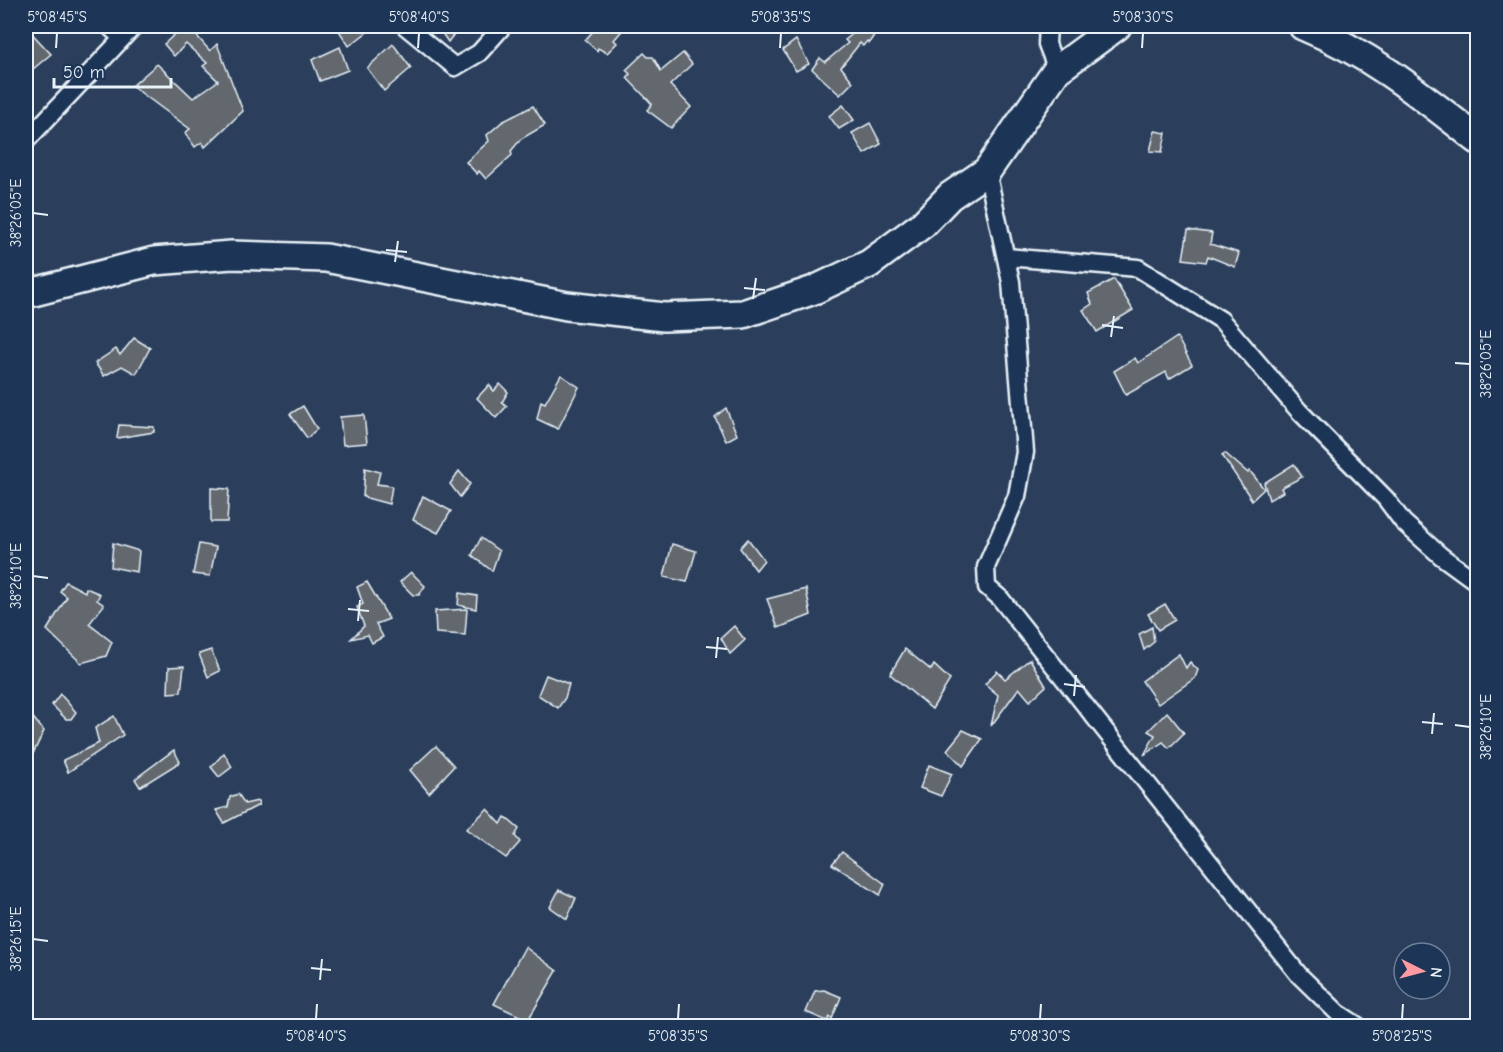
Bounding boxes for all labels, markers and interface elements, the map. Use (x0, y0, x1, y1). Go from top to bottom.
text: 5°08'45"S (27, 8, 87, 26)
text: 5°08'40"S (389, 8, 449, 26)
text: 5°08'35"S (751, 8, 811, 26)
text: 5°08'30"S (1113, 8, 1173, 26)
scale bar (54, 51, 171, 89)
text: 50 m (63, 62, 105, 83)
text: 38°26'05"E (7, 179, 25, 247)
text: 38°26'05"E (1477, 330, 1495, 398)
text: 38°26'10"E (7, 543, 25, 609)
text: 38°26'10"E (1477, 694, 1495, 760)
text: 38°26'15"E (7, 906, 25, 972)
north arrow (1392, 941, 1452, 1001)
text: N (1426, 966, 1445, 979)
text: 5°08'40"S (286, 1027, 346, 1045)
text: 5°08'35"S (648, 1027, 708, 1045)
text: 5°08'30"S (1010, 1027, 1070, 1045)
text: 5°08'25"S (1372, 1027, 1432, 1045)

